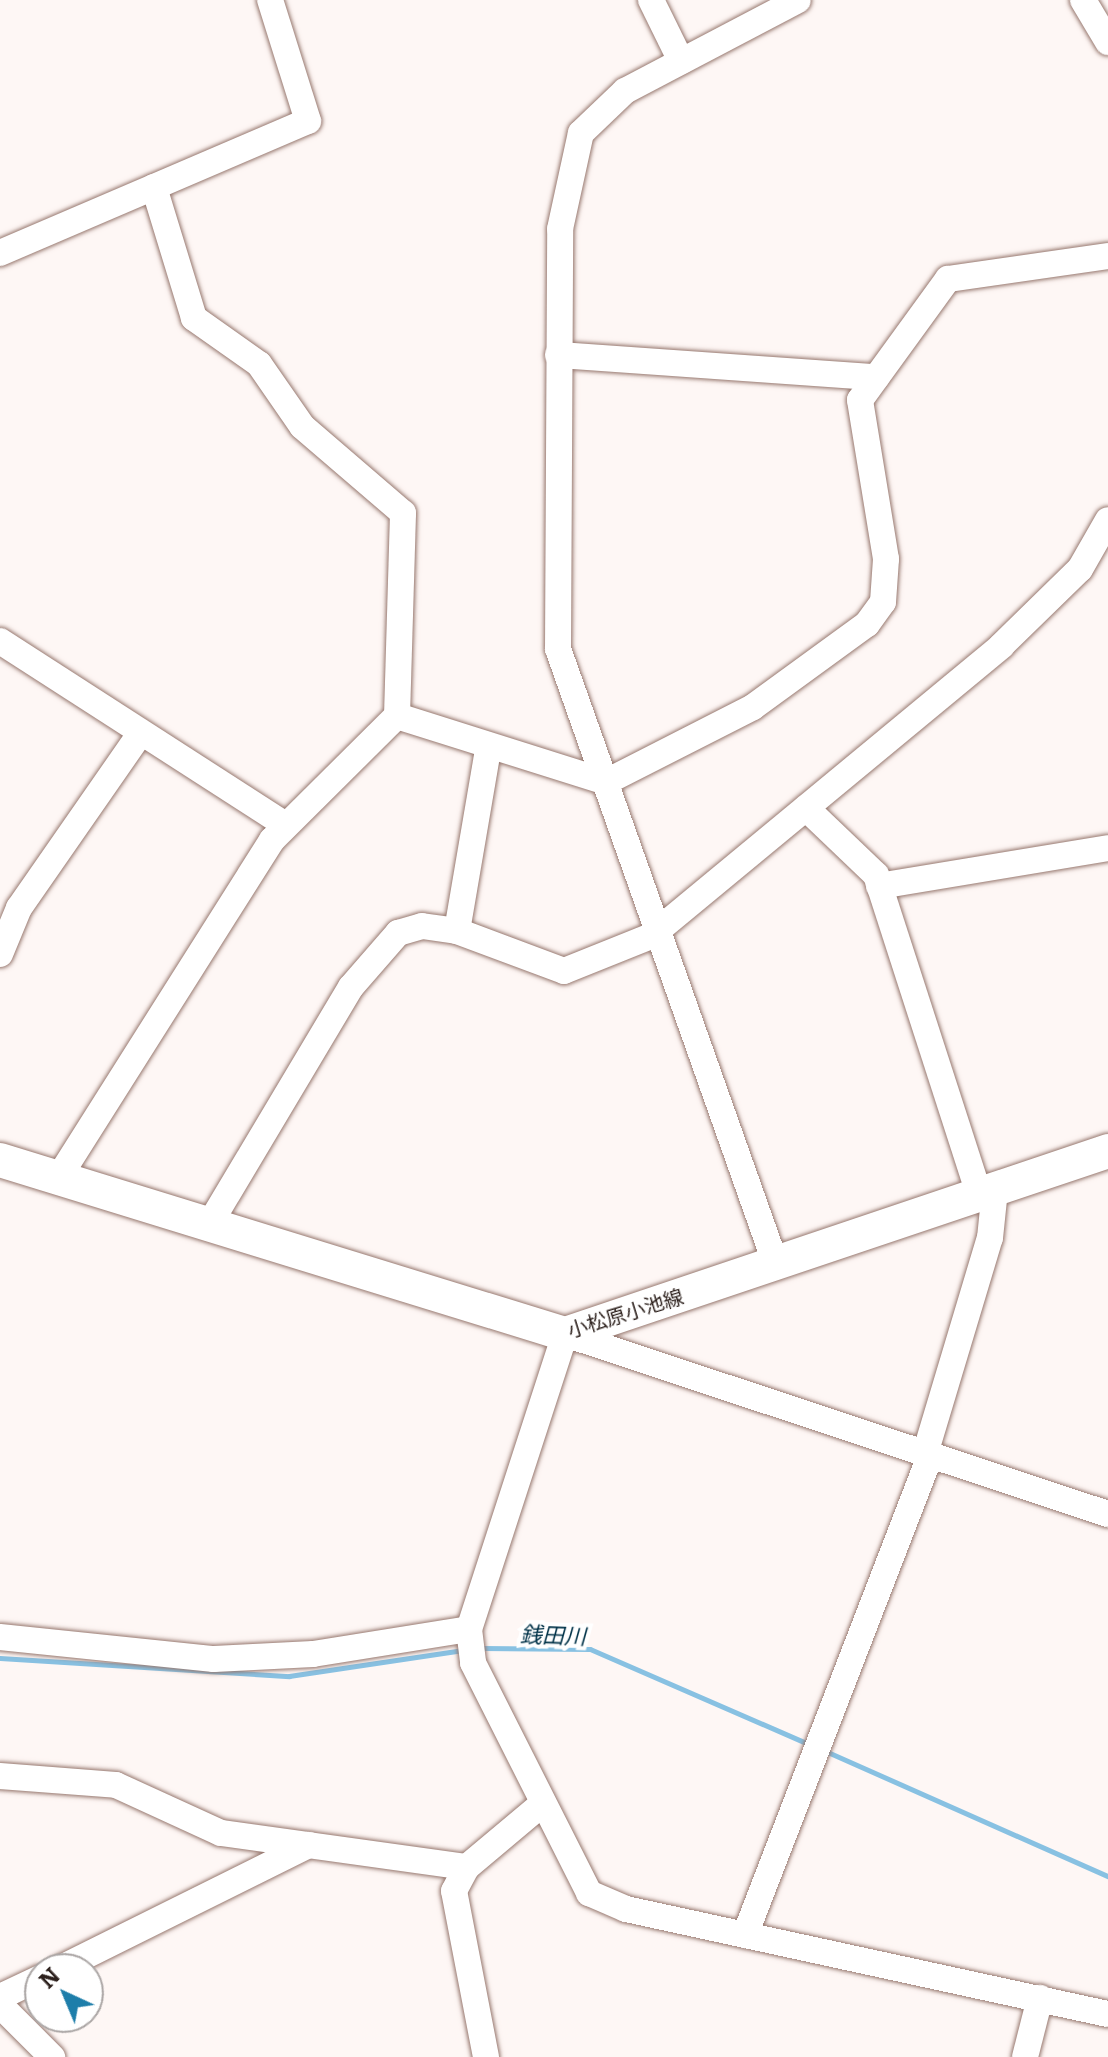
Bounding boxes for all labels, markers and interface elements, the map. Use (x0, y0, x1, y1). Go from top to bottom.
street label: 小松原小池線 (564, 1283, 686, 1341)
water label: 銭田川 (520, 1620, 586, 1648)
north arrow (24, 1953, 104, 2033)
text: N (30, 1959, 66, 1995)

